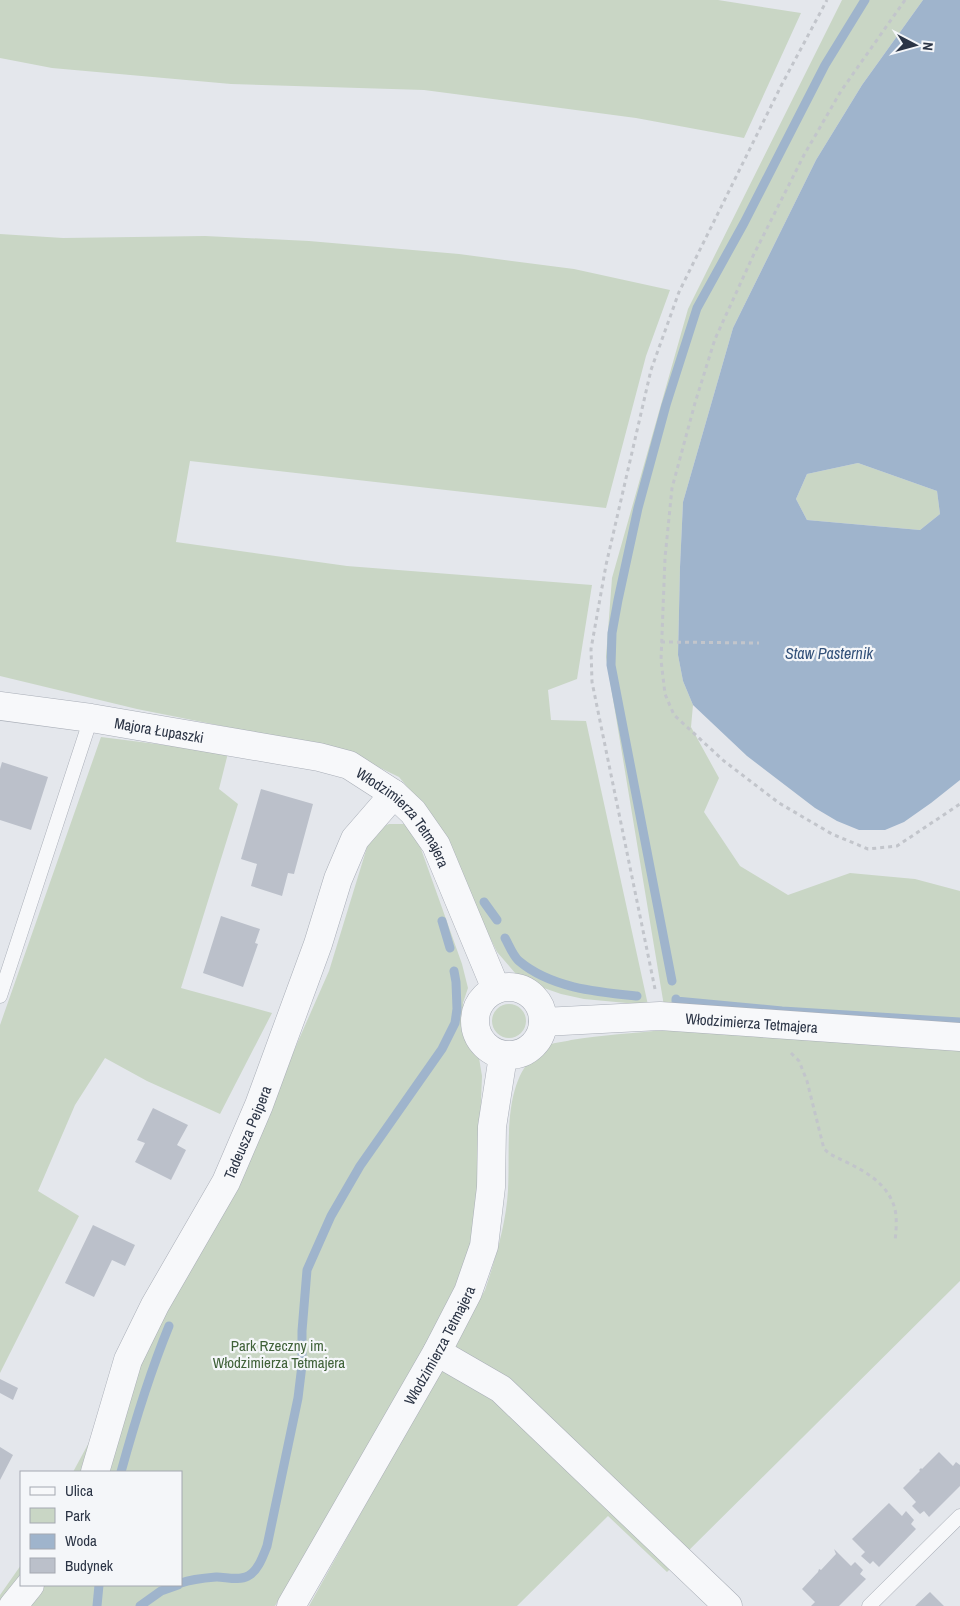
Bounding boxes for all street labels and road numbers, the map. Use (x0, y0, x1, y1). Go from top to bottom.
street label: Majora Łupaszki (113, 712, 206, 748)
street label: Włodzimierza Tetmajera (352, 762, 455, 871)
street label: Włodzimierza Tetmajera (685, 1007, 819, 1038)
street label: Tadeusza Peipera (218, 1083, 276, 1182)
street label: Włodzimierza Tetmajera (398, 1283, 480, 1409)

